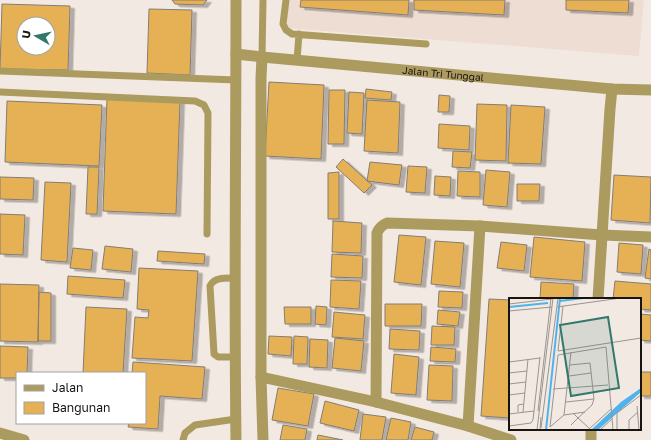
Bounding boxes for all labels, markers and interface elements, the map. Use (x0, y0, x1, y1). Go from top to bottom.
north arrow (16, 16, 56, 56)
text: U (19, 29, 33, 39)
street label: Jalan Tri Tunggal (402, 64, 484, 83)
inset map (509, 298, 641, 430)
legend (16, 372, 146, 424)
text: Jalan (52, 380, 83, 395)
text: Bangunan (52, 400, 110, 415)

